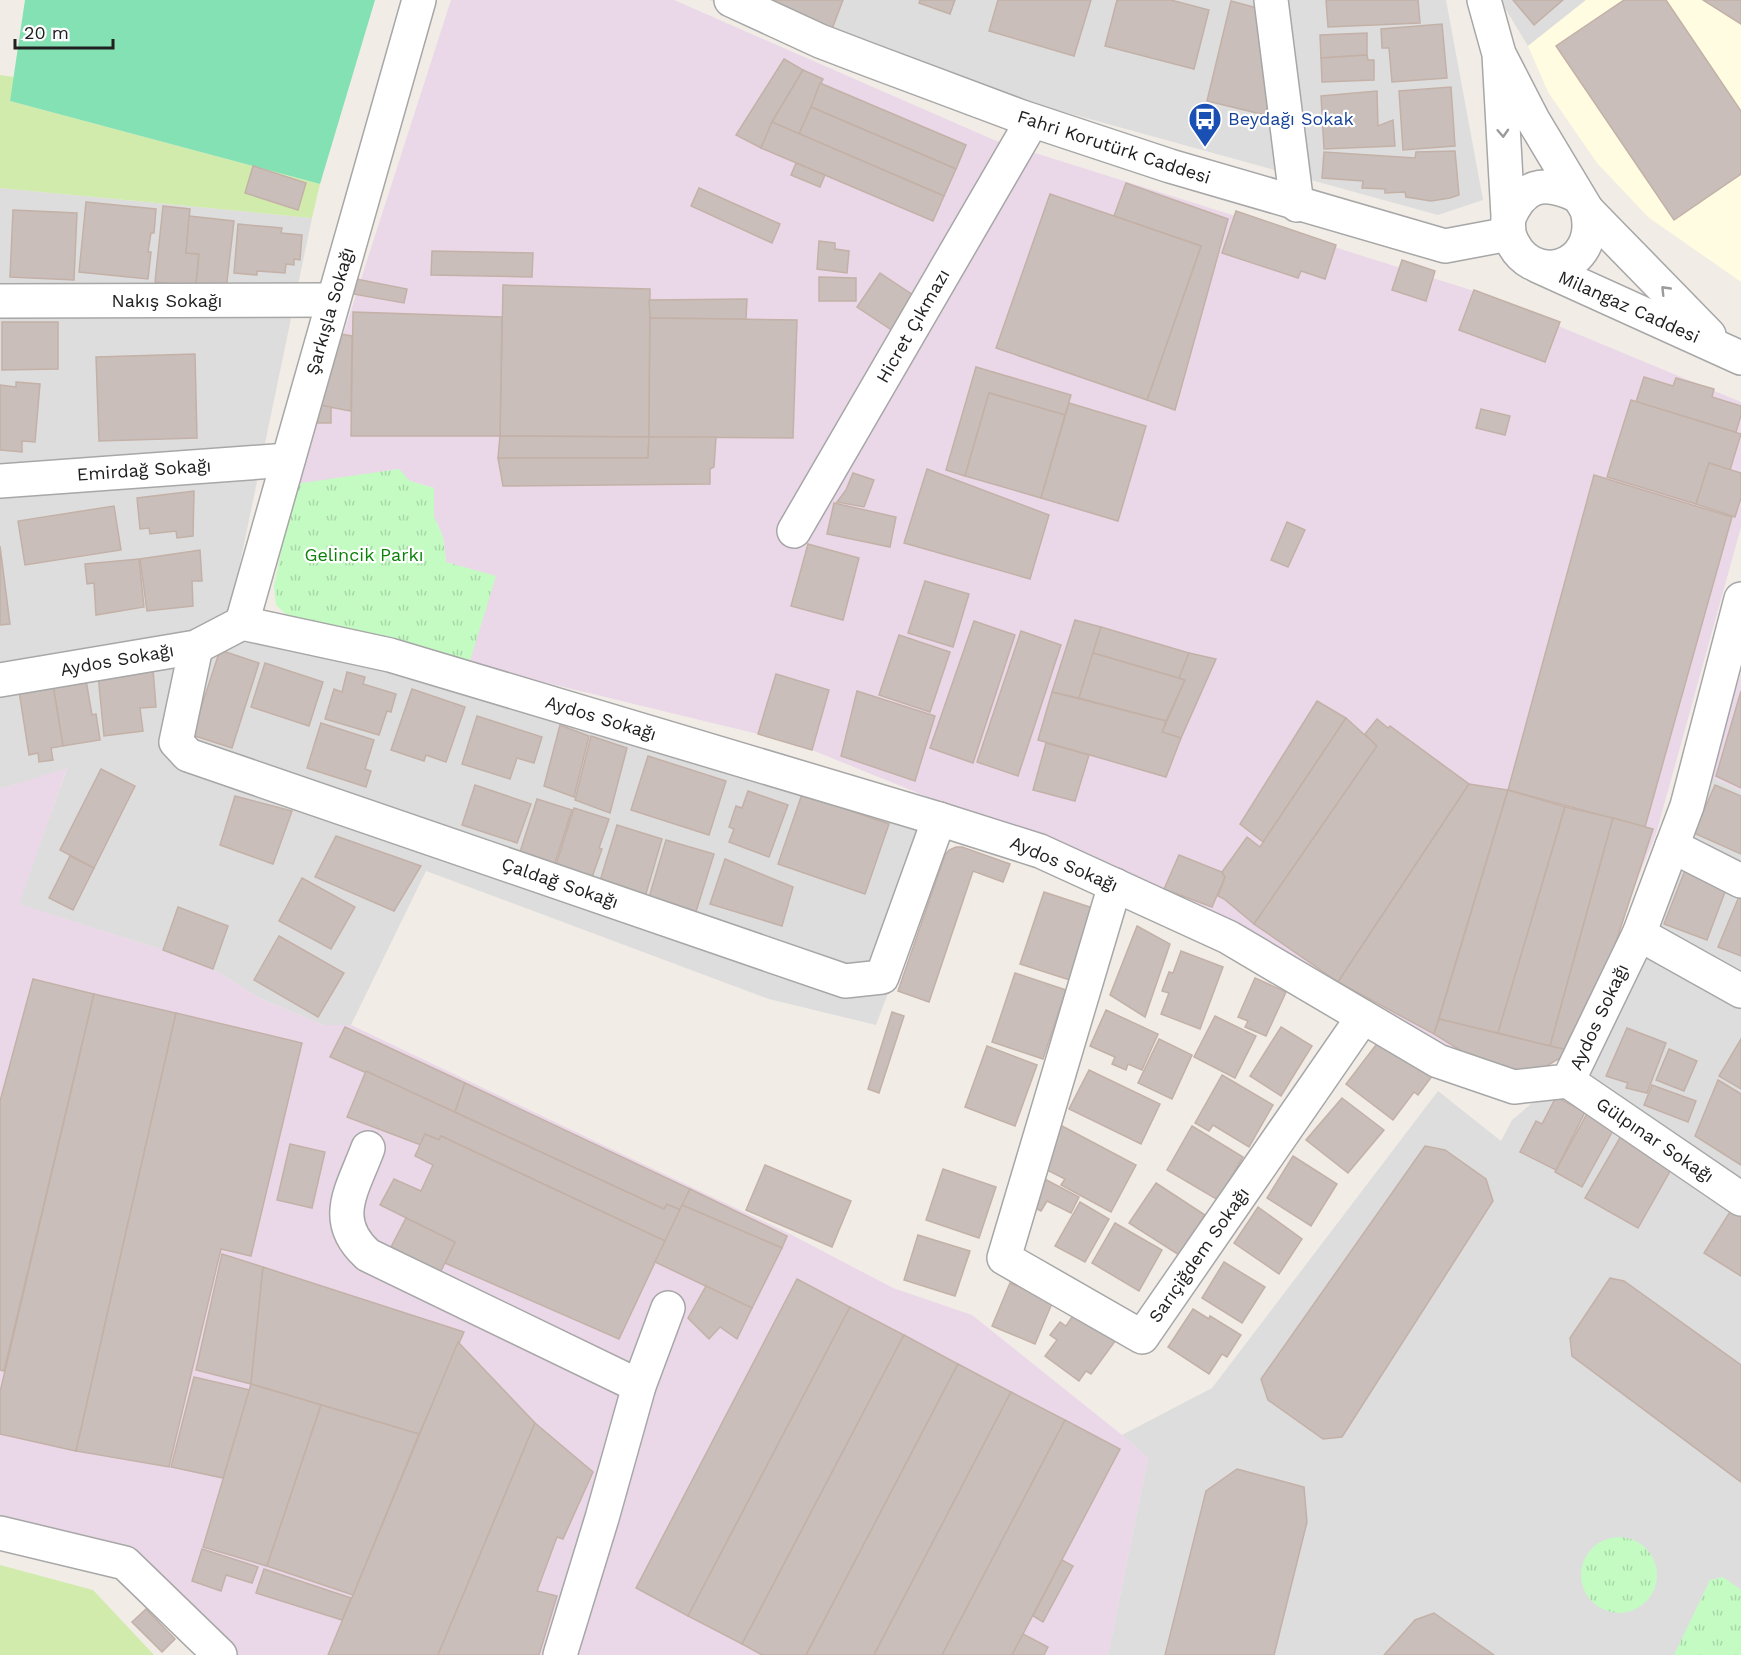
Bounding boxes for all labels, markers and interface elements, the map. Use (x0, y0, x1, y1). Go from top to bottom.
scale bar (15, 12, 112, 50)
text: 20 m (24, 22, 69, 43)
bus stop icon: Beydağı Sokak (1187, 101, 1223, 148)
street label: Fahri Korutürk Caddesi (1015, 105, 1213, 188)
place label: Beydağı Sokak (1228, 108, 1354, 129)
one-way arrow (1497, 129, 1510, 138)
street label: Şarkışla Sokağı (301, 245, 358, 377)
street label: Hicret Çıkmazı (871, 265, 954, 386)
street label: Milangaz Caddesi (1555, 266, 1703, 347)
one-way arrow (1661, 287, 1672, 297)
street label: Nakış Sokağı (112, 290, 222, 311)
street label: Emirdağ Sokağı (76, 454, 212, 485)
park label: Gelincik Parkı (304, 544, 424, 565)
street label: Aydos Sokağı (58, 639, 175, 680)
street label: Aydos Sokağı (543, 691, 659, 744)
street label: Aydos Sokağı (1007, 831, 1121, 896)
street label: Çaldağ Sokağı (499, 853, 621, 912)
street label: Aydos Sokağı (1565, 960, 1632, 1073)
street label: Gülpınar Sokağı (1593, 1093, 1718, 1187)
street label: Sarıçiğdem Sokağı (1144, 1183, 1253, 1326)

